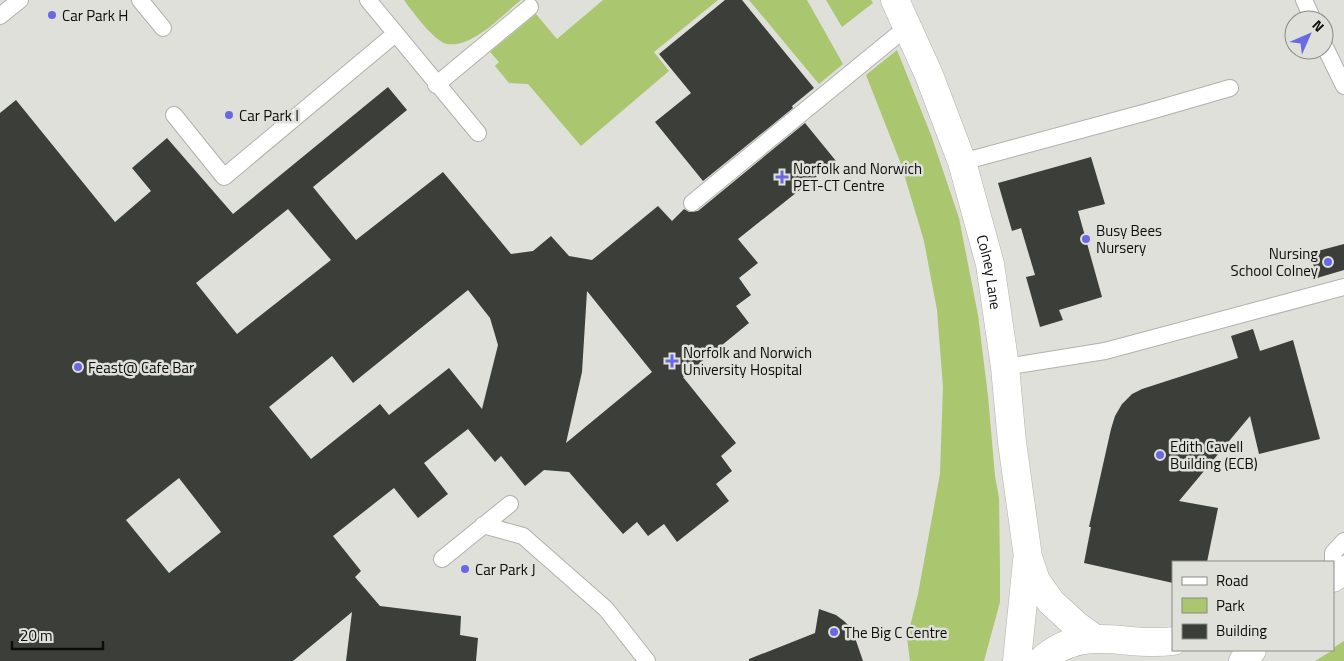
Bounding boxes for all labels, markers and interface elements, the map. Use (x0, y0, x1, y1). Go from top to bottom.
place label: Car Park H (62, 4, 128, 27)
marker: Car Park H (46, 9, 58, 21)
north arrow (1284, 10, 1334, 60)
text: N (1308, 15, 1329, 36)
place label: Car Park I (239, 104, 299, 127)
marker: Car Park I (223, 109, 235, 121)
place label: Norfolk and Norwich PET-CT Centre (793, 157, 922, 197)
marker: Norfolk and Norwich PET-CT Centre (775, 170, 789, 184)
place label: Busy Bees Nursery (1096, 219, 1162, 259)
street label: Colney Lane (971, 232, 1008, 311)
marker: Busy Bees Nursery (1080, 233, 1092, 245)
place label: Nursing School Colney (1231, 242, 1318, 282)
marker: Nursing School Colney (1322, 256, 1334, 268)
place label: Norfolk and Norwich University Hospital (683, 341, 812, 381)
marker: Norfolk and Norwich University Hospital (665, 354, 679, 368)
place label: Feast@ Cafe Bar (88, 356, 194, 379)
marker: Feast@ Cafe Bar (72, 361, 84, 373)
place label: Edith Cavell Building (ECB) (1170, 435, 1258, 475)
marker: Edith Cavell Building (ECB) (1154, 449, 1166, 461)
place label: Car Park J (475, 558, 536, 581)
legend (1172, 561, 1334, 651)
marker: Car Park J (459, 563, 471, 575)
text: Road (1216, 569, 1248, 592)
text: Park (1216, 594, 1245, 617)
scale bar (12, 618, 104, 650)
text: Building (1216, 619, 1267, 642)
place label: The Big C Centre (844, 621, 947, 644)
text: 20 m (20, 624, 53, 647)
marker: The Big C Centre (828, 626, 840, 638)

